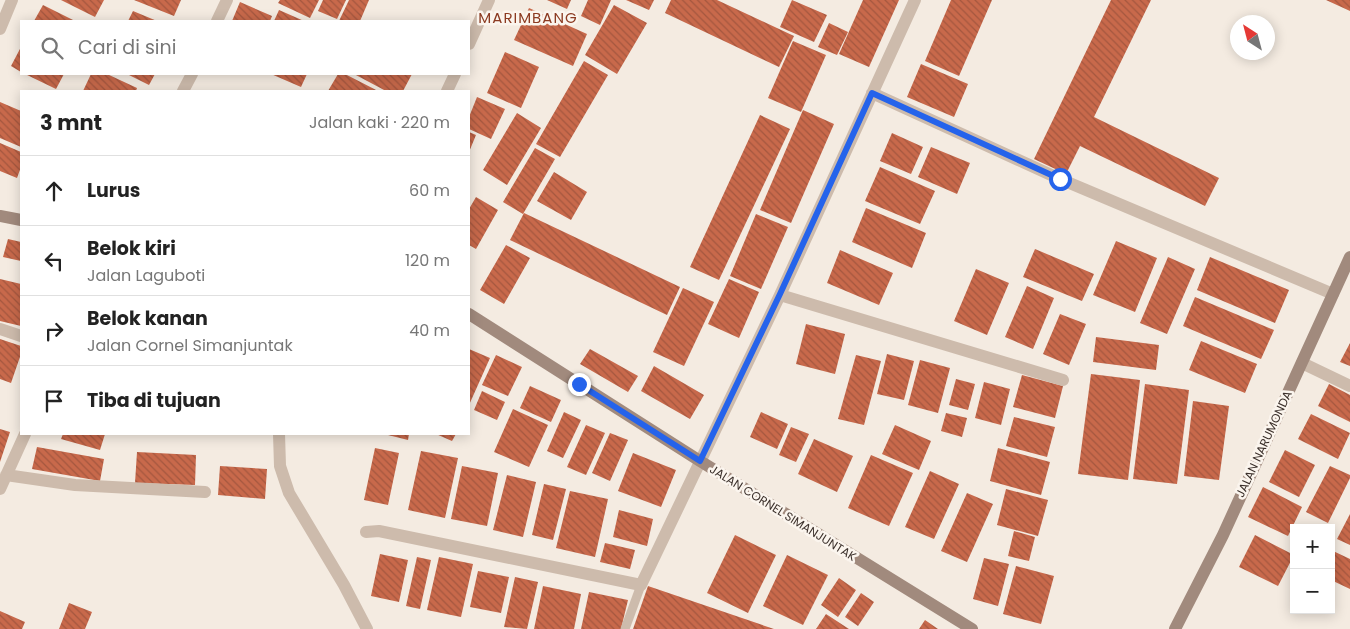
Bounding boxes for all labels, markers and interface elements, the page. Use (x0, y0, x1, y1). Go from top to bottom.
district label: MARIMBANG (478, 7, 578, 28)
north arrow (1230, 15, 1275, 60)
search box (20, 20, 470, 75)
icon: search (38, 34, 66, 62)
text: Cari di sini (78, 34, 176, 61)
text: 3 mnt (40, 108, 102, 137)
text: Jalan kaki · 220 m (309, 111, 450, 134)
route start (1049, 168, 1072, 191)
icon: ahead (40, 177, 68, 205)
text: Lurus (87, 177, 140, 204)
text: 60 m (409, 179, 450, 202)
text: Belok kiri (87, 235, 176, 262)
icon: left (40, 247, 68, 275)
text: 120 m (405, 249, 450, 272)
text: Jalan Laguboti (87, 264, 205, 287)
text: Belok kanan (87, 305, 208, 332)
icon: right (40, 317, 68, 345)
text: 40 m (409, 319, 450, 342)
text: Jalan Cornel Simanjuntak (87, 334, 293, 357)
route end (568, 373, 591, 396)
icon: arrive (40, 387, 68, 415)
text: Tiba di tujuan (87, 387, 221, 414)
street label: JALAN NARUMONDA (1231, 388, 1296, 500)
street label: JALAN CORNEL SIMANJUNTAK (707, 460, 860, 565)
map controls (1290, 524, 1335, 614)
button: + (1290, 524, 1335, 569)
button: − (1290, 569, 1335, 614)

